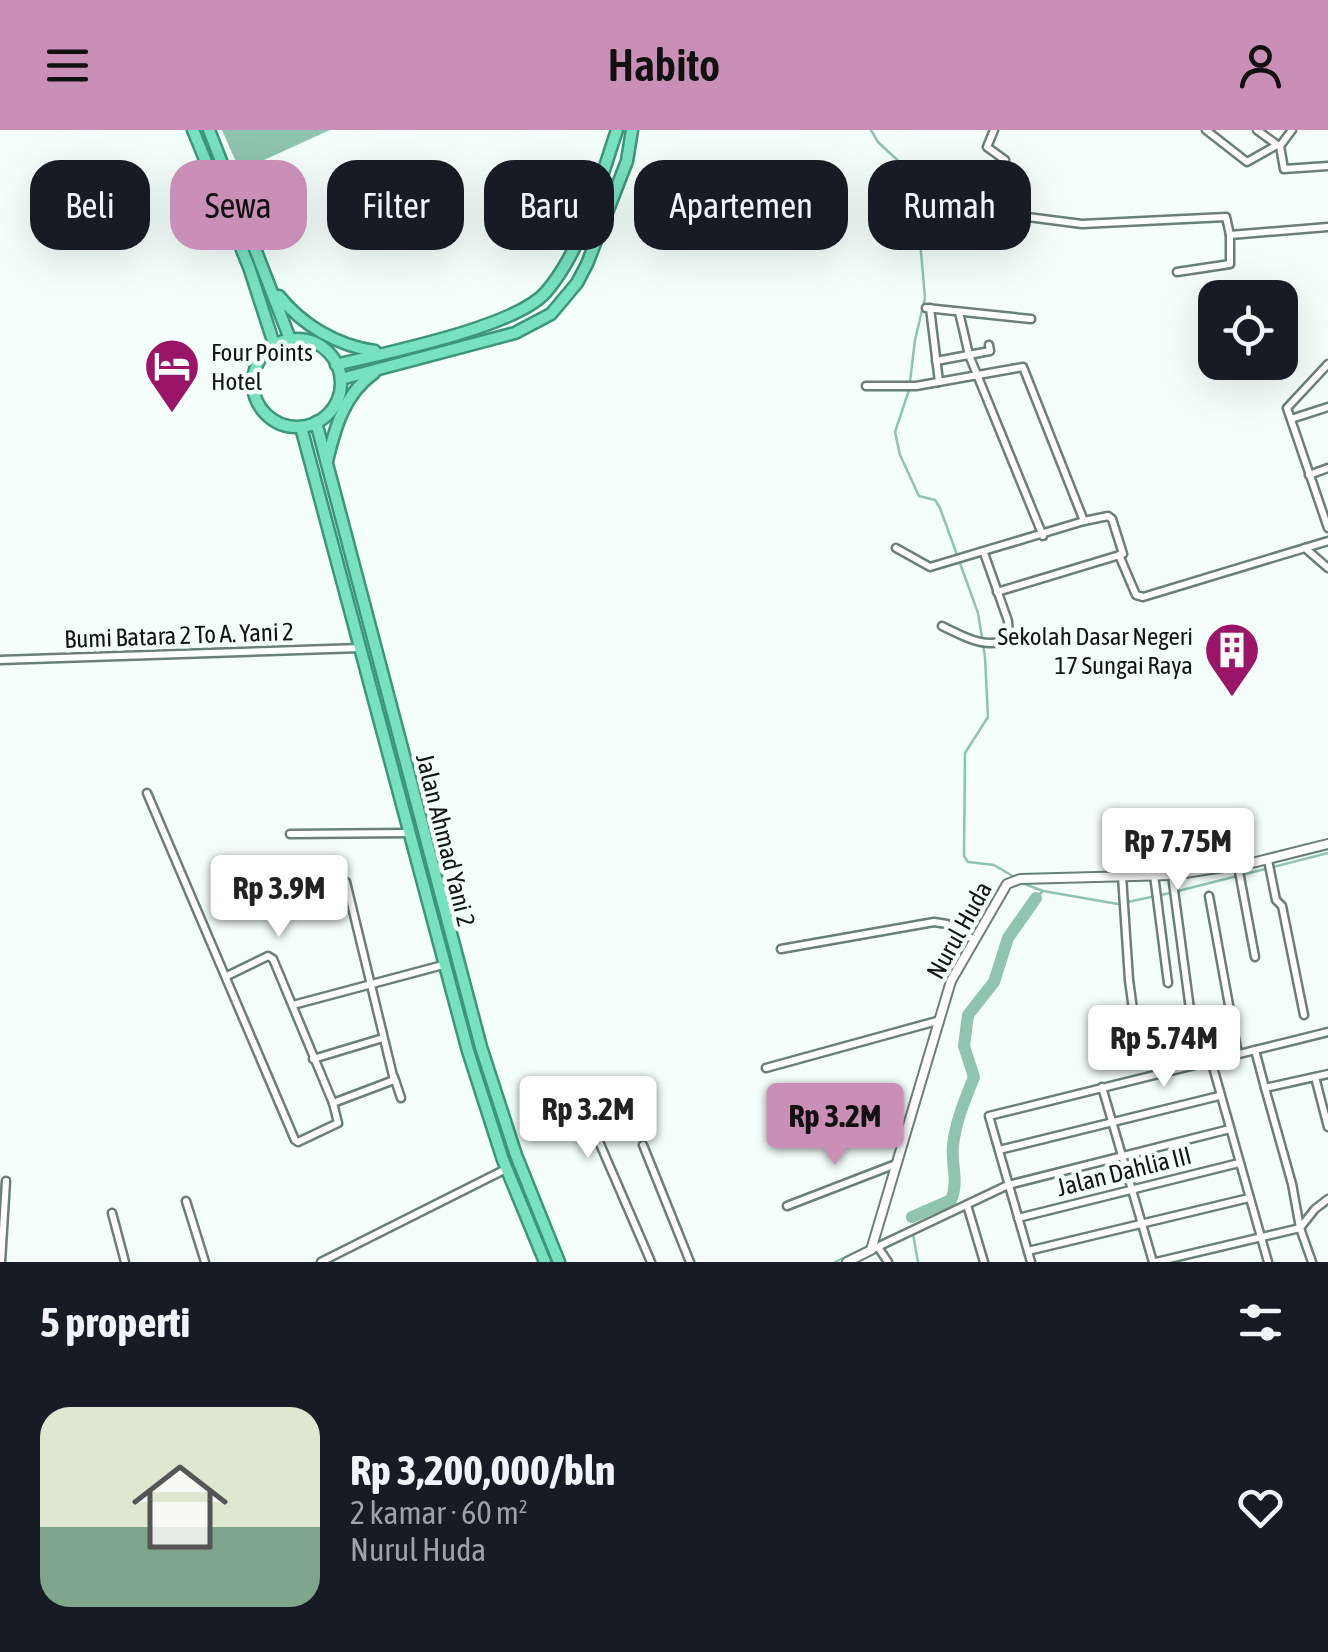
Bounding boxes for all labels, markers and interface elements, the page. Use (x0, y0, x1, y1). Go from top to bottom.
icon: menu (40, 38, 95, 93)
icon: person (1233, 38, 1288, 93)
text: Habito (608, 39, 720, 91)
chip: Beli (30, 160, 150, 250)
chip: Sewa (170, 160, 307, 250)
chip: Filter (327, 160, 464, 250)
chip: Baru (484, 160, 614, 250)
chip: Apartemen (634, 160, 848, 250)
chip: Rumah (868, 160, 1031, 250)
map controls (1198, 280, 1298, 380)
button: locate (1198, 280, 1298, 380)
hotel icon: Four Points Hotel (142, 336, 202, 415)
place label: Four Points Hotel (211, 338, 313, 395)
street label: Bumi Batara 2 To A. Yani 2 (64, 617, 294, 653)
building icon: Sekolah Dasar Negeri 17 Sungai Raya (1202, 620, 1262, 699)
place label: Sekolah Dasar Negeri 17 Sungai Raya (997, 622, 1193, 679)
street label: Jalan Ahmad Yani 2 (411, 751, 481, 929)
pin: Rp 7.75M (1075, 808, 1281, 893)
text: Rp 7.75M (1124, 822, 1232, 859)
pin: Rp 3.9M (187, 855, 371, 940)
text: Rp 3.9M (233, 869, 325, 906)
street label: Nurul Huda (921, 877, 997, 983)
pin: Rp 5.74M (1061, 1005, 1267, 1090)
text: Rp 5.74M (1110, 1019, 1218, 1056)
pin: Rp 3.2M (496, 1076, 680, 1161)
pin: Rp 3.2M (743, 1083, 927, 1168)
text: Rp 3.2M (542, 1090, 634, 1127)
text: Rp 3.2M (789, 1097, 881, 1134)
street label: Jalan Dahlia III (1054, 1141, 1194, 1201)
icon: filters (1233, 1295, 1288, 1350)
text: 5 properti (40, 1298, 190, 1346)
text: Rp 3,200,000/bln (350, 1446, 615, 1494)
icon: home (120, 1447, 240, 1567)
icon: heart (1233, 1480, 1288, 1535)
text: 2 kamar · 60 m² (350, 1494, 528, 1531)
text: Nurul Huda (350, 1531, 486, 1568)

